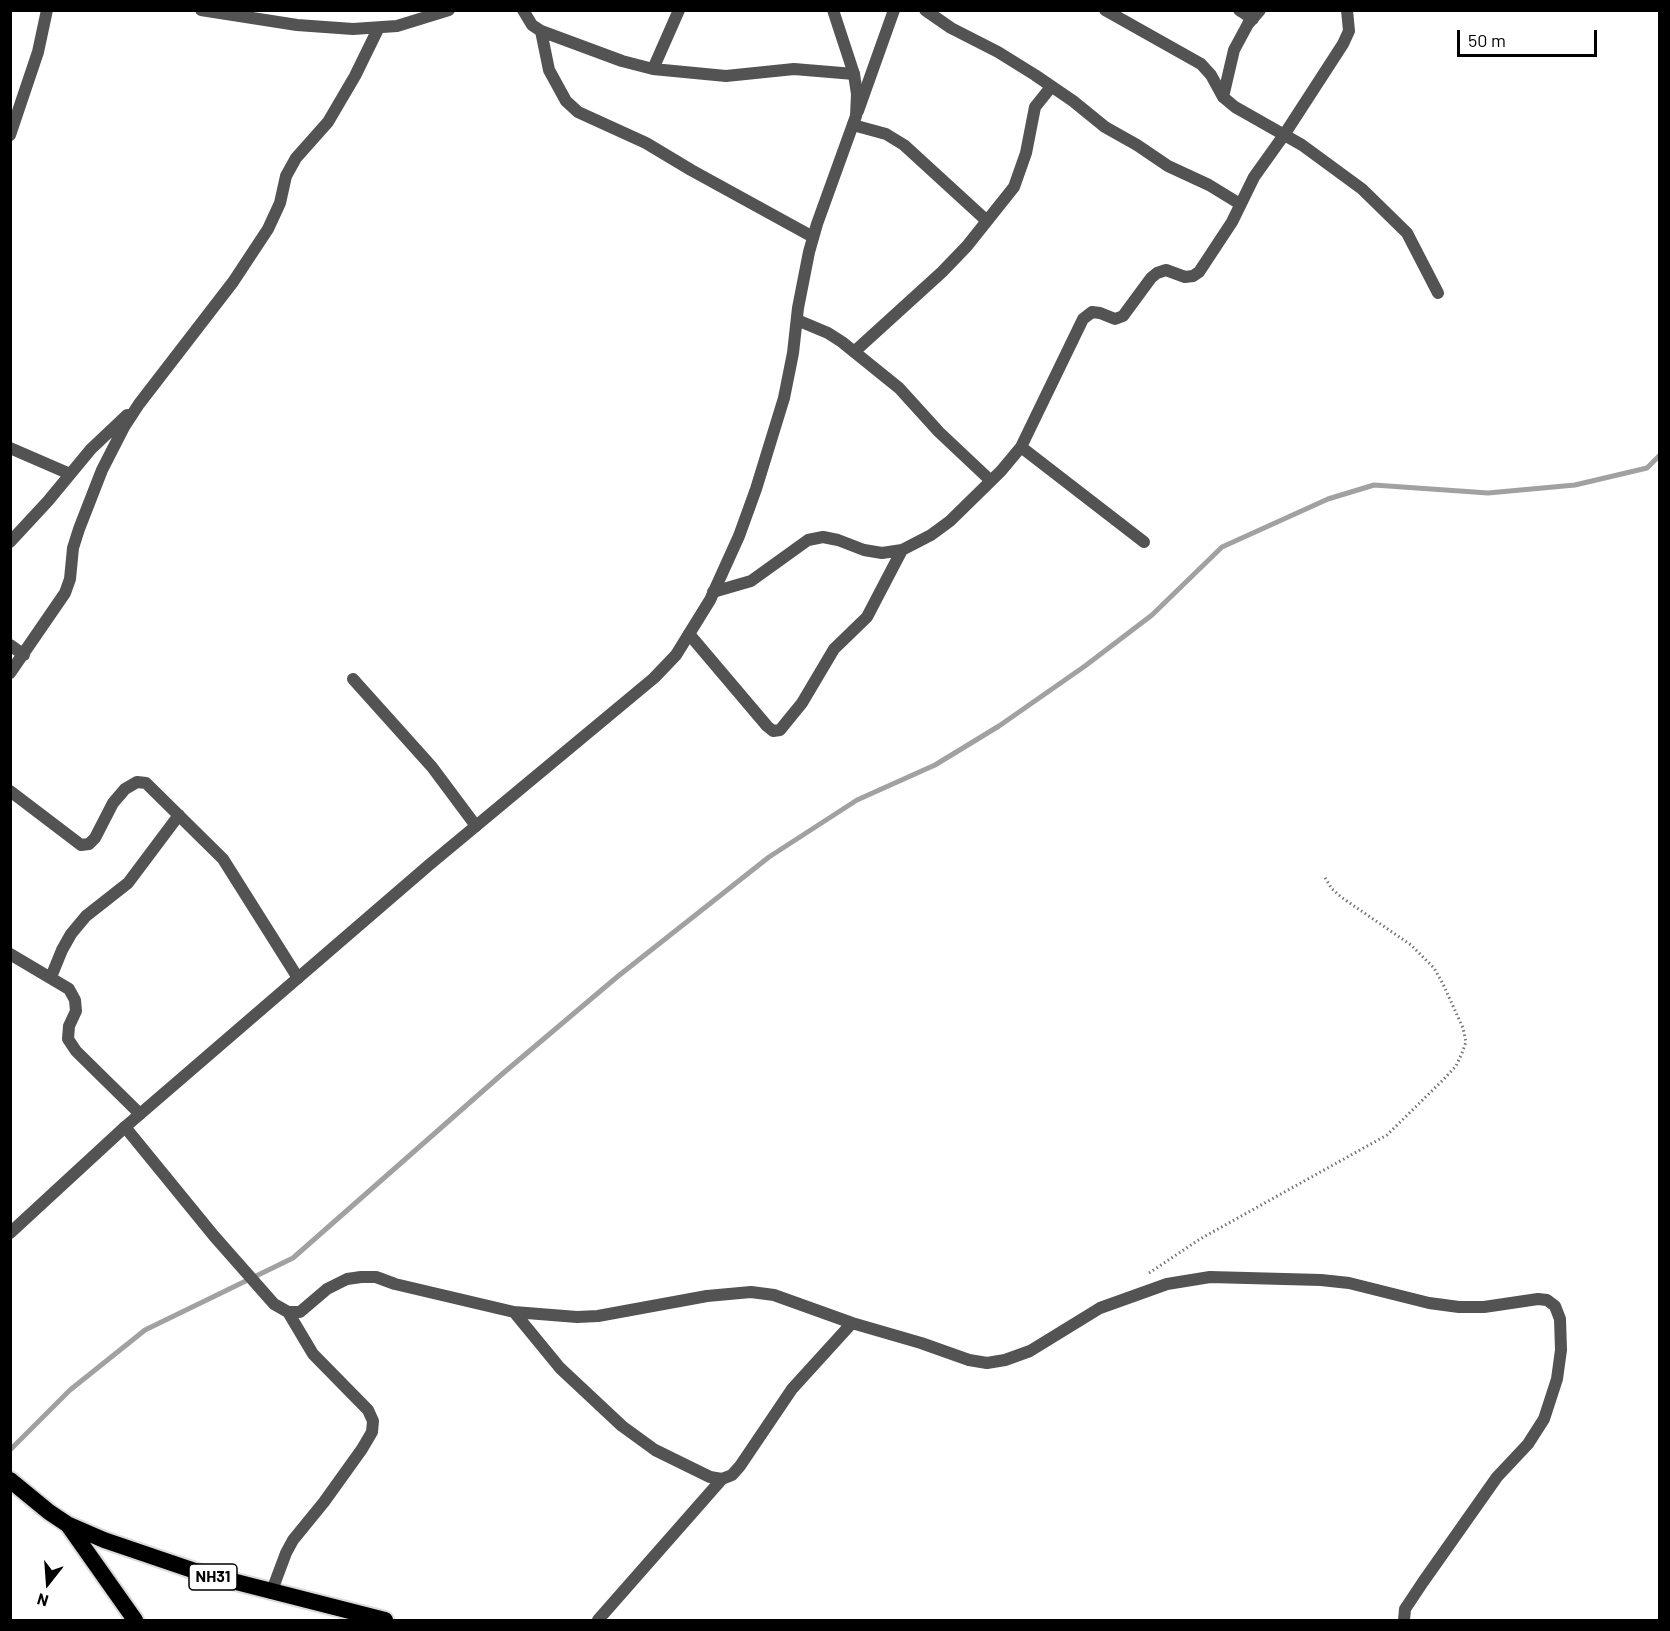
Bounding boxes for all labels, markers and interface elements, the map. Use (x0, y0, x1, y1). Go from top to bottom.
scale bar (1460, 18, 1600, 56)
text: 50 m (1468, 29, 1506, 51)
north arrow (18, 1553, 78, 1613)
road number: NH31 (189, 1564, 237, 1590)
text: N (35, 1590, 50, 1611)

